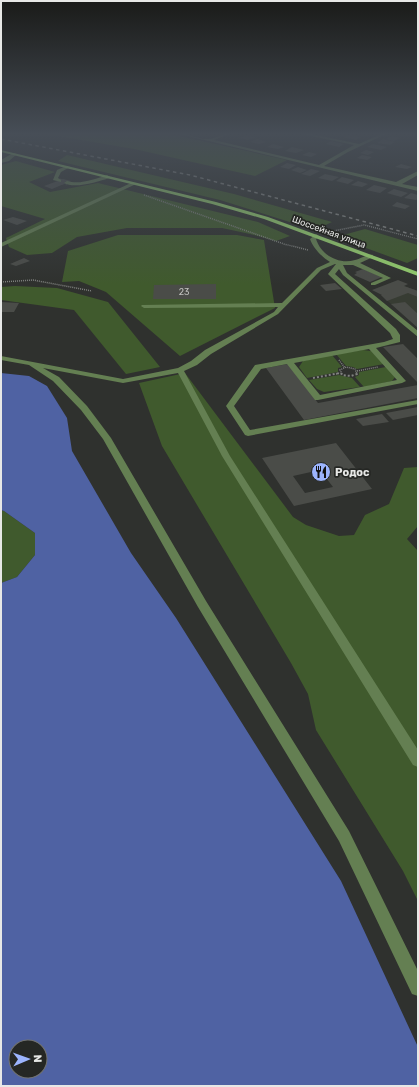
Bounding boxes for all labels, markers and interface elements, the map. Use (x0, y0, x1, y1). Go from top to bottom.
street label: Шоссейная улица (291, 214, 367, 250)
house number: 23 (179, 287, 189, 297)
restaurant icon: Родос (310, 461, 332, 483)
place label: Родос (335, 466, 370, 479)
north arrow (8, 1039, 48, 1079)
text: N (31, 1054, 44, 1063)

